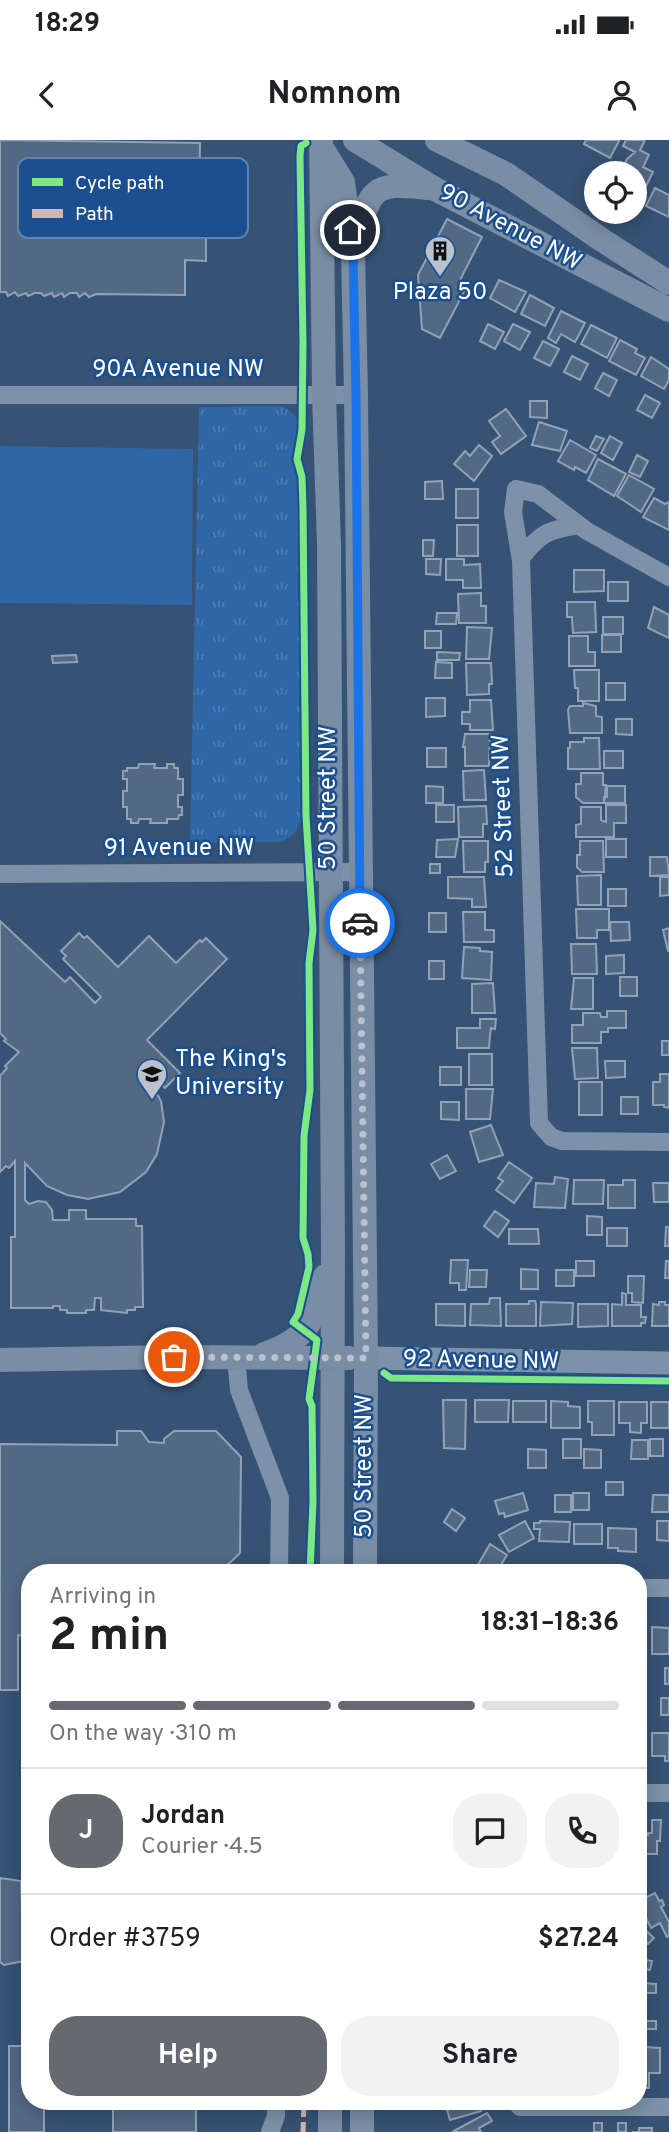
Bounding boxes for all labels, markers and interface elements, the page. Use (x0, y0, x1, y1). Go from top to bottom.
text: 18:29 (35, 8, 100, 41)
text: Nomnom (268, 75, 401, 115)
icon: back (28, 76, 66, 114)
icon: person (603, 76, 641, 114)
legend (18, 158, 248, 238)
map controls (584, 161, 647, 224)
button: locate (584, 161, 647, 224)
text: Cycle path (75, 172, 164, 196)
street label: 90 Avenue NW (434, 178, 586, 278)
pin (320, 200, 380, 260)
text: Path (75, 203, 114, 227)
icon: home (331, 211, 369, 249)
building icon: Plaza 50 (423, 234, 457, 278)
place label: Plaza 50 (393, 278, 487, 308)
street label: 90A Avenue NW (92, 355, 264, 385)
street label: 50 Street NW (314, 726, 344, 870)
street label: 52 Street NW (487, 734, 521, 878)
street label: 91 Avenue NW (104, 834, 254, 864)
courier (325, 888, 395, 958)
icon: car (341, 904, 379, 942)
place label: The King's University (175, 1045, 287, 1103)
school or university icon: The King's University (135, 1057, 169, 1101)
pin (144, 1327, 204, 1387)
icon: bag (155, 1338, 193, 1376)
street label: 92 Avenue NW (403, 1345, 559, 1377)
street label: 50 Street NW (350, 1394, 380, 1538)
text: Arriving in (49, 1583, 156, 1612)
text: 18:31–18:36 (481, 1607, 619, 1640)
text: 2 min (49, 1608, 169, 1667)
text: On the way · 310 m (49, 1720, 237, 1749)
button: chat (453, 1794, 527, 1868)
button: phone (545, 1794, 619, 1868)
text: Jordan (141, 1800, 225, 1833)
text: J (79, 1815, 93, 1848)
text: Courier · 4.5 (141, 1833, 263, 1862)
text: Order #3759 (49, 1923, 201, 1956)
text: $27.24 (538, 1923, 619, 1956)
button: Help (49, 2016, 327, 2096)
button: Share (341, 2016, 619, 2096)

